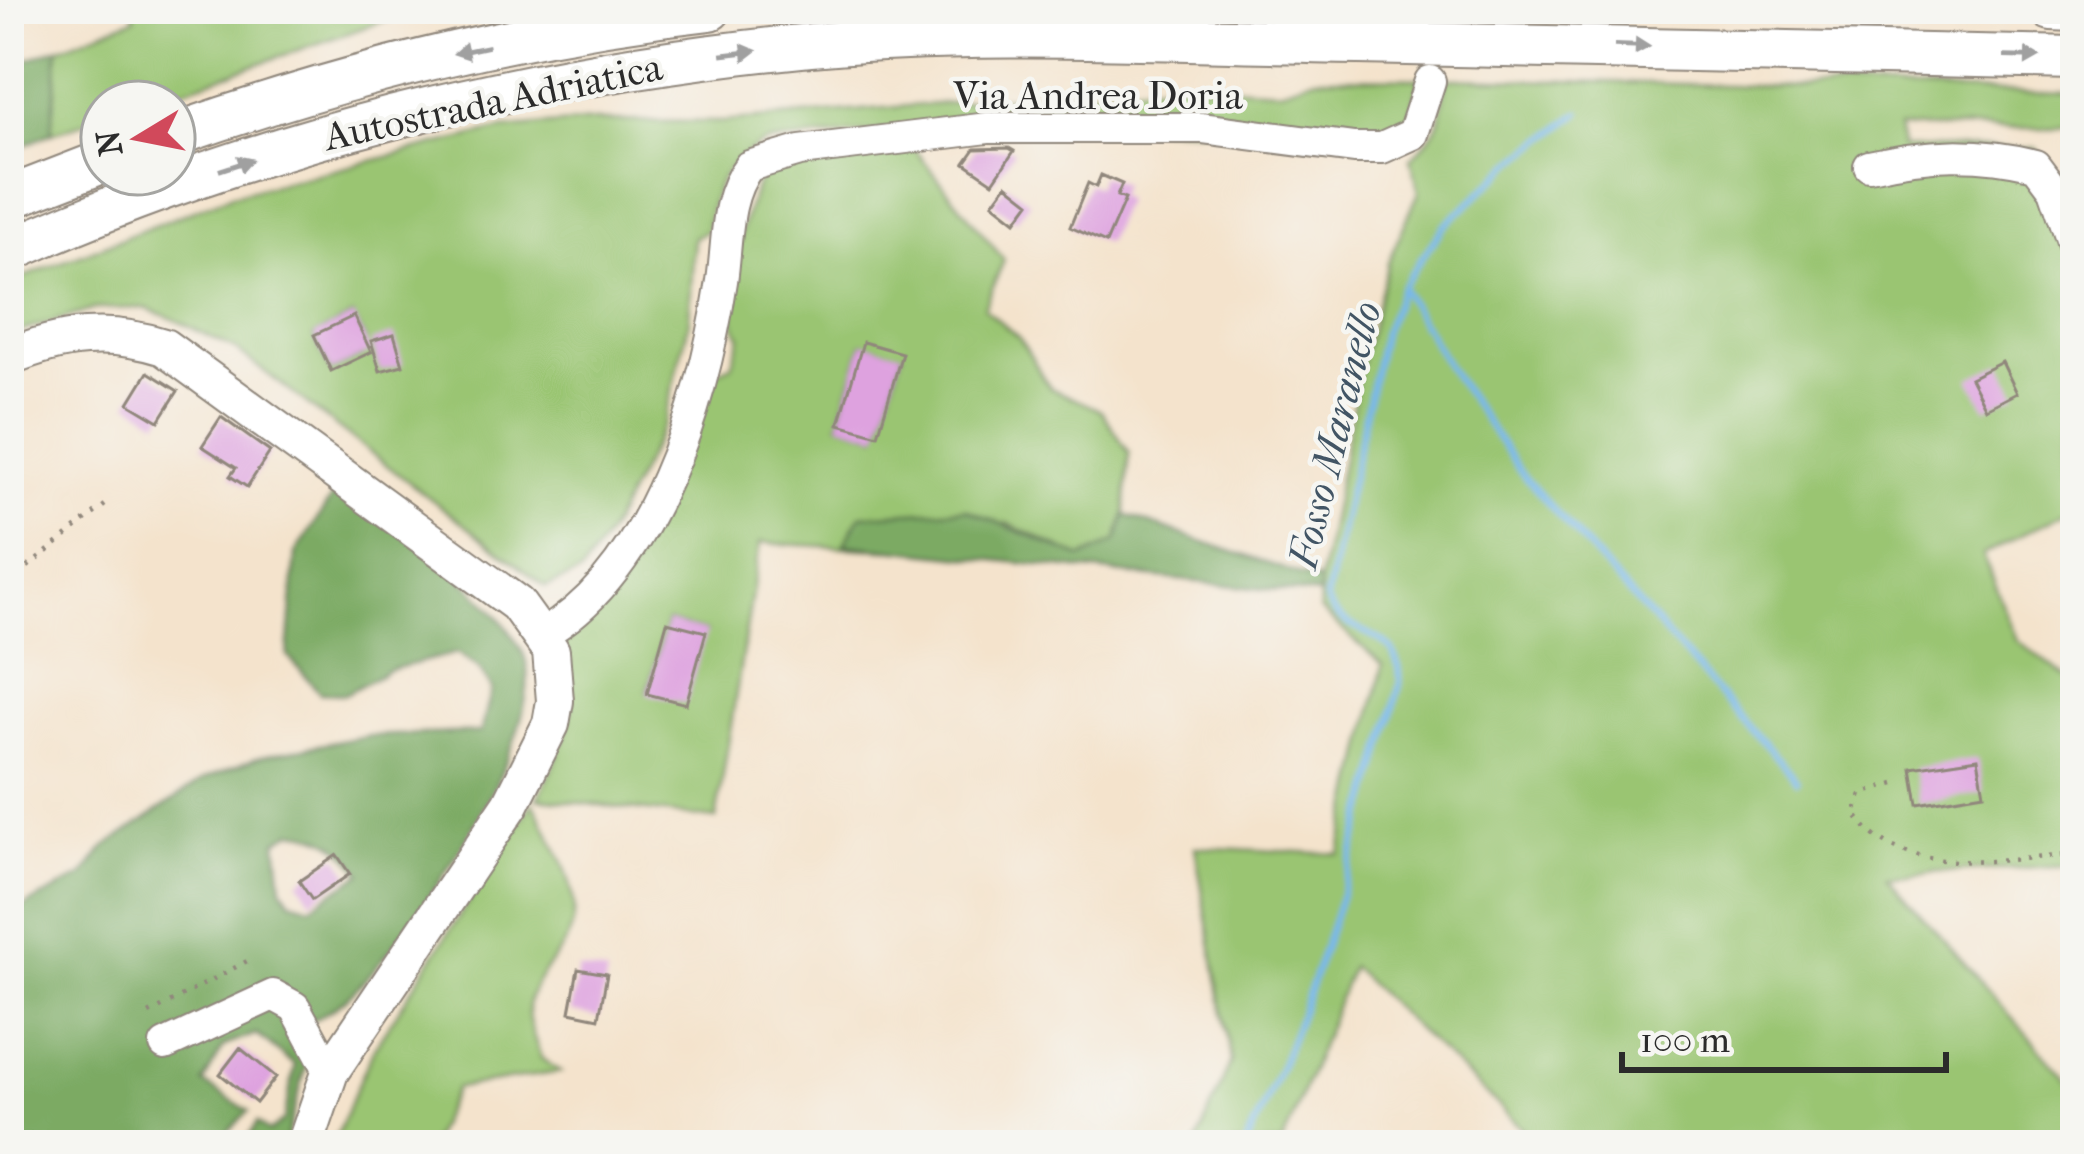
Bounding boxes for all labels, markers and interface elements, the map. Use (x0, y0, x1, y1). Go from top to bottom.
one-way arrow (1614, 37, 1652, 56)
one-way arrow (452, 42, 490, 61)
street label: Autostrada Adriatica (318, 44, 667, 161)
one-way arrow (721, 44, 758, 63)
one-way arrow (2004, 48, 2042, 67)
street label: Via Andrea Doria (952, 73, 1244, 119)
north arrow (78, 78, 198, 198)
text: N (89, 127, 131, 159)
one-way arrow (218, 155, 255, 173)
water label: Fosso Maranello (1278, 297, 1392, 575)
scale bar (1622, 998, 1946, 1072)
text: 100 m (1640, 1019, 1730, 1061)

